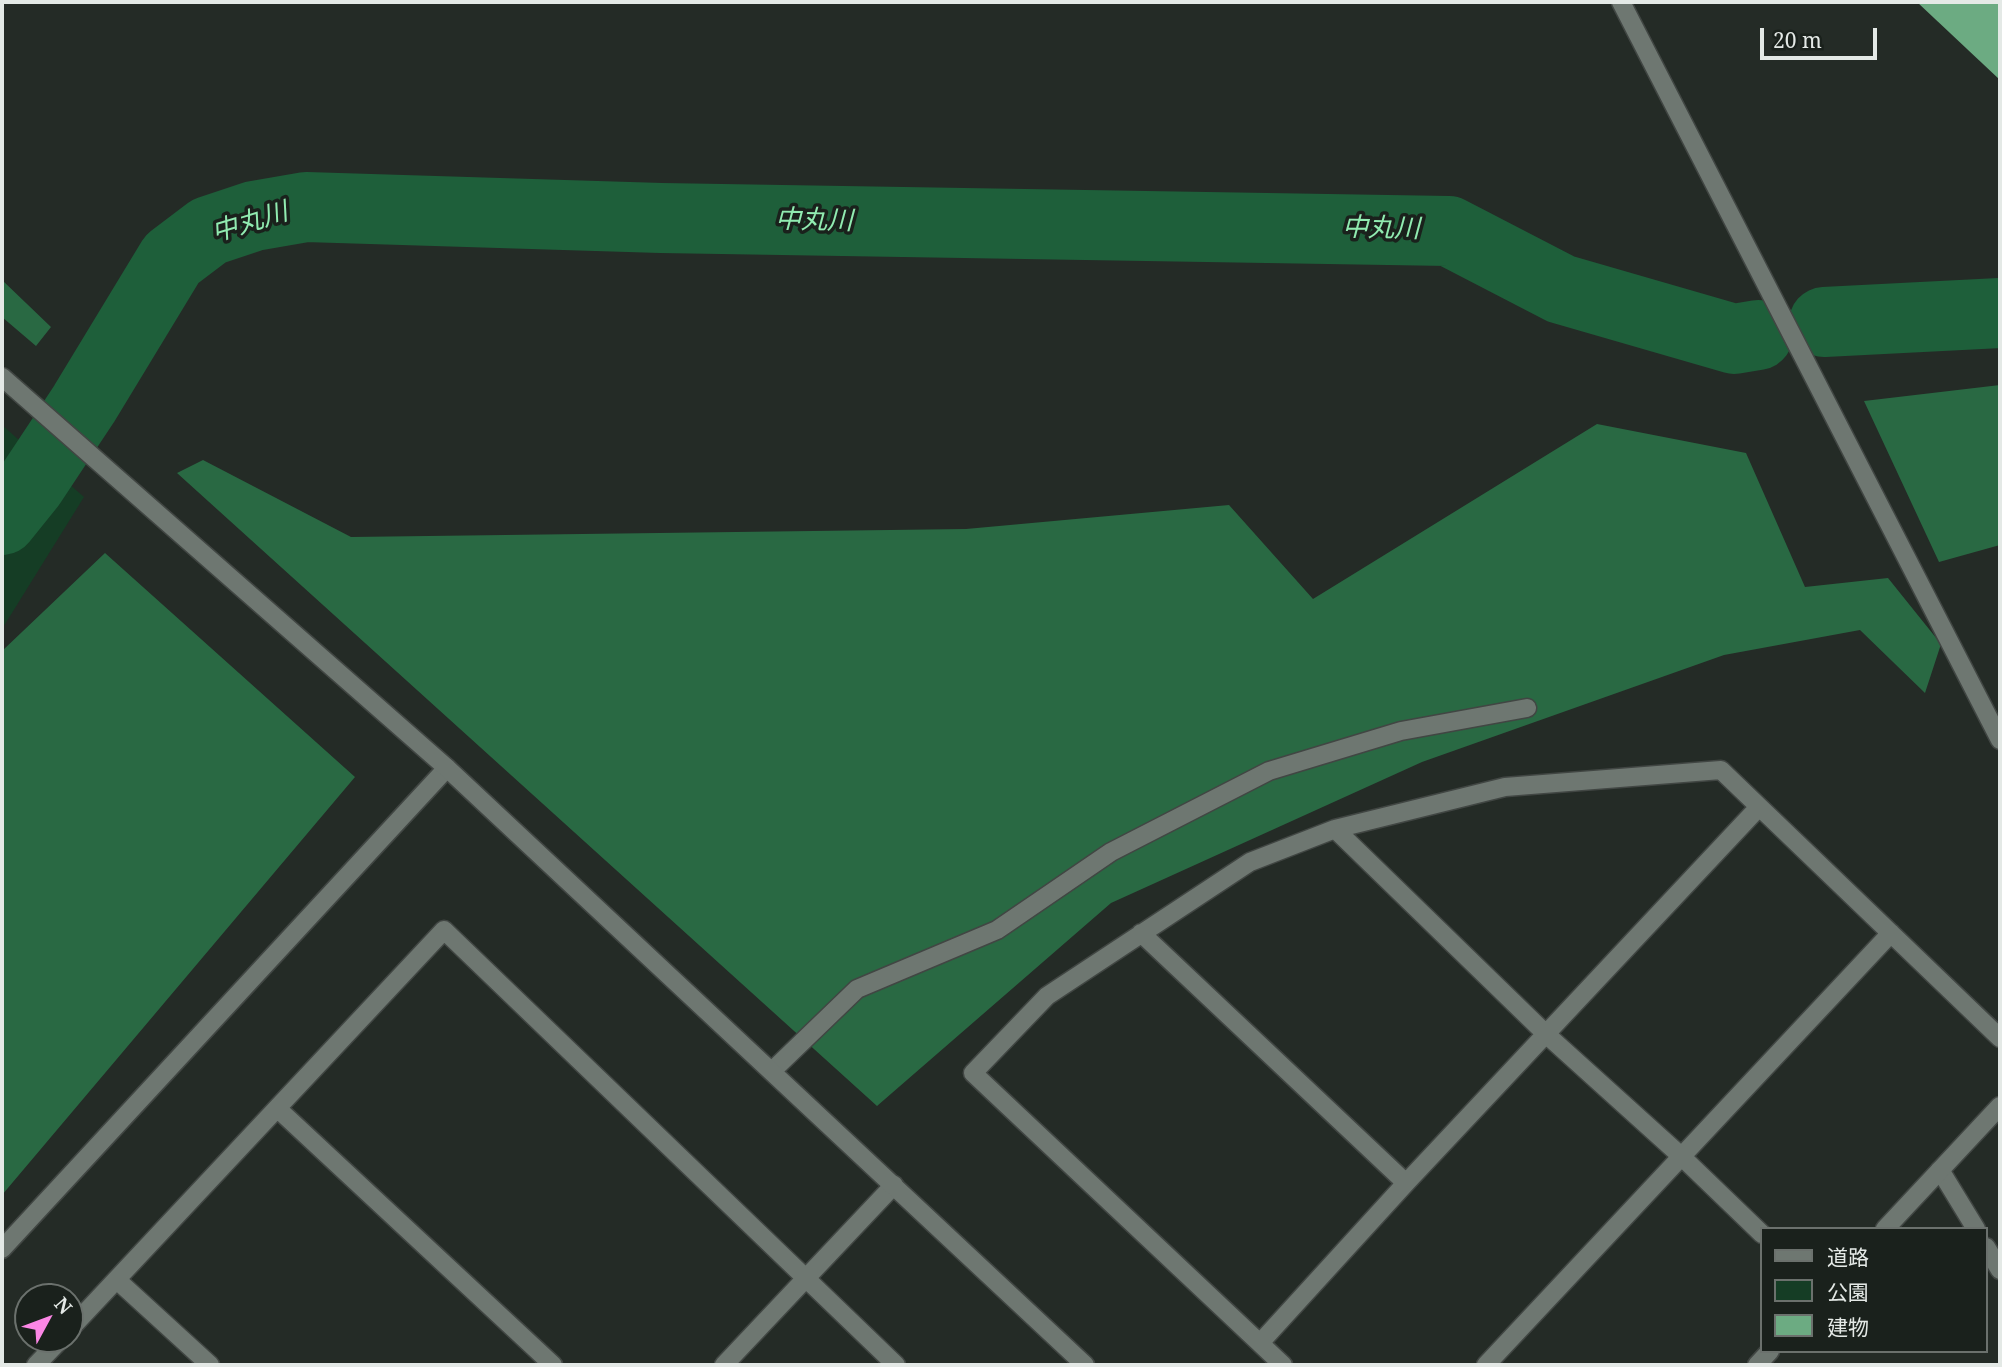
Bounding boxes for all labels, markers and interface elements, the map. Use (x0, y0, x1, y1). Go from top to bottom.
scale bar (1764, 14, 1881, 58)
text: 20 m (1773, 26, 1822, 54)
water label: 中丸川 (208, 197, 292, 249)
water label: 中丸川 (775, 205, 853, 237)
water label: 中丸川 (1342, 213, 1420, 245)
legend (1760, 1227, 1988, 1353)
text: 道路 (1827, 1243, 1869, 1271)
text: 公園 (1827, 1278, 1869, 1306)
north arrow (14, 1283, 84, 1353)
text: N (49, 1291, 78, 1320)
text: 建物 (1827, 1313, 1869, 1341)

